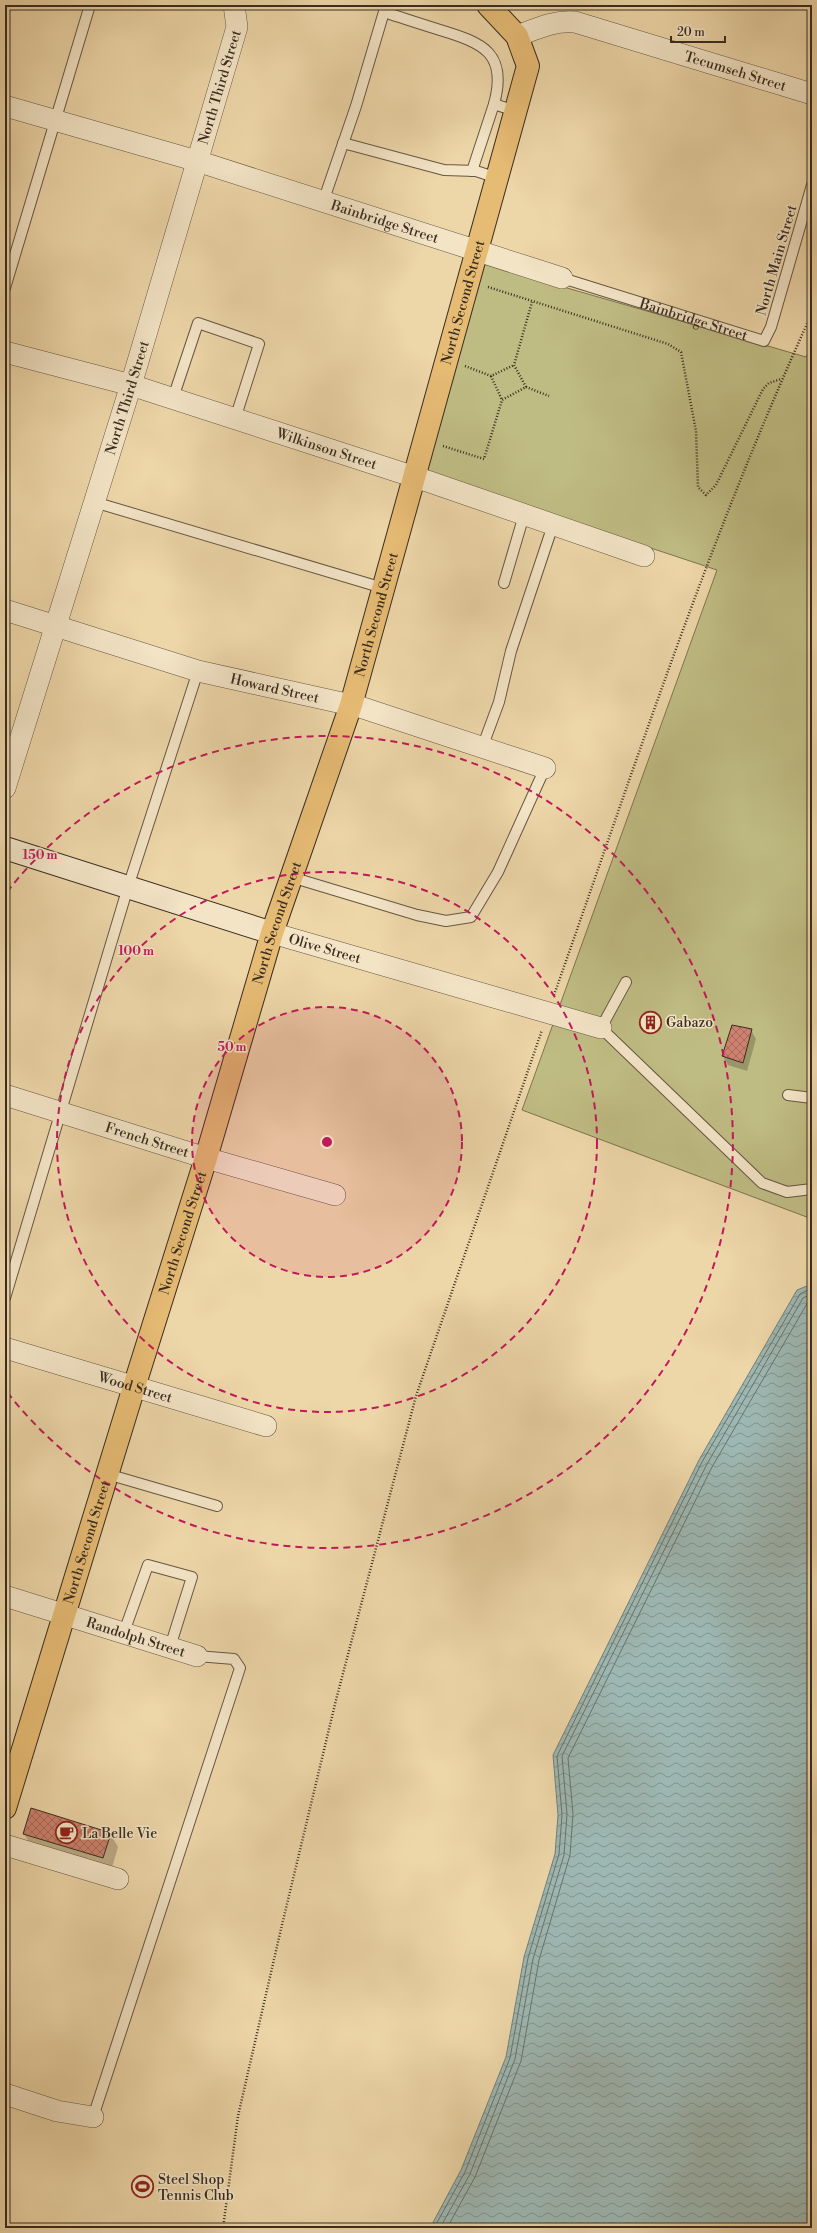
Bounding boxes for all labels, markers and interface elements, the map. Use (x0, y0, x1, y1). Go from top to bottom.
scale bar (671, 18, 725, 44)
text: 20 m (677, 25, 705, 40)
street label: North Third Street (195, 28, 246, 147)
street label: Tecumseh Street (682, 48, 788, 96)
street label: Bainbridge Street (328, 196, 441, 248)
street label: North Main Street (753, 203, 801, 318)
street label: North Second Street (438, 238, 489, 367)
street label: Bainbridge Street (636, 294, 750, 345)
street label: North Third Street (102, 339, 154, 457)
street label: Wilkinson Street (273, 424, 379, 474)
street label: North Second Street (351, 551, 403, 679)
street label: Howard Street (228, 670, 321, 708)
text: 150 m (23, 848, 57, 863)
street label: North Second Street (249, 859, 306, 987)
street label: Olive Street (286, 930, 363, 968)
text: 100 m (118, 944, 154, 959)
building icon: Gabazo (637, 1009, 663, 1035)
place label: Gabazo (666, 1014, 713, 1032)
text: 50 m (217, 1040, 247, 1055)
street label: French Street (103, 1119, 191, 1162)
centre of rings (320, 1135, 334, 1149)
street label: North Second Street (156, 1169, 211, 1297)
street label: Wood Street (95, 1368, 174, 1407)
street label: North Second Street (60, 1478, 115, 1606)
street label: Randolph Street (84, 1614, 187, 1662)
cafe icon: La Belle Vie (54, 1820, 80, 1846)
place label: La Belle Vie (82, 1825, 157, 1843)
place label: Steel Shop Tennis Club (158, 2171, 234, 2205)
sports icon: Steel Shop Tennis Club (129, 2174, 155, 2200)

